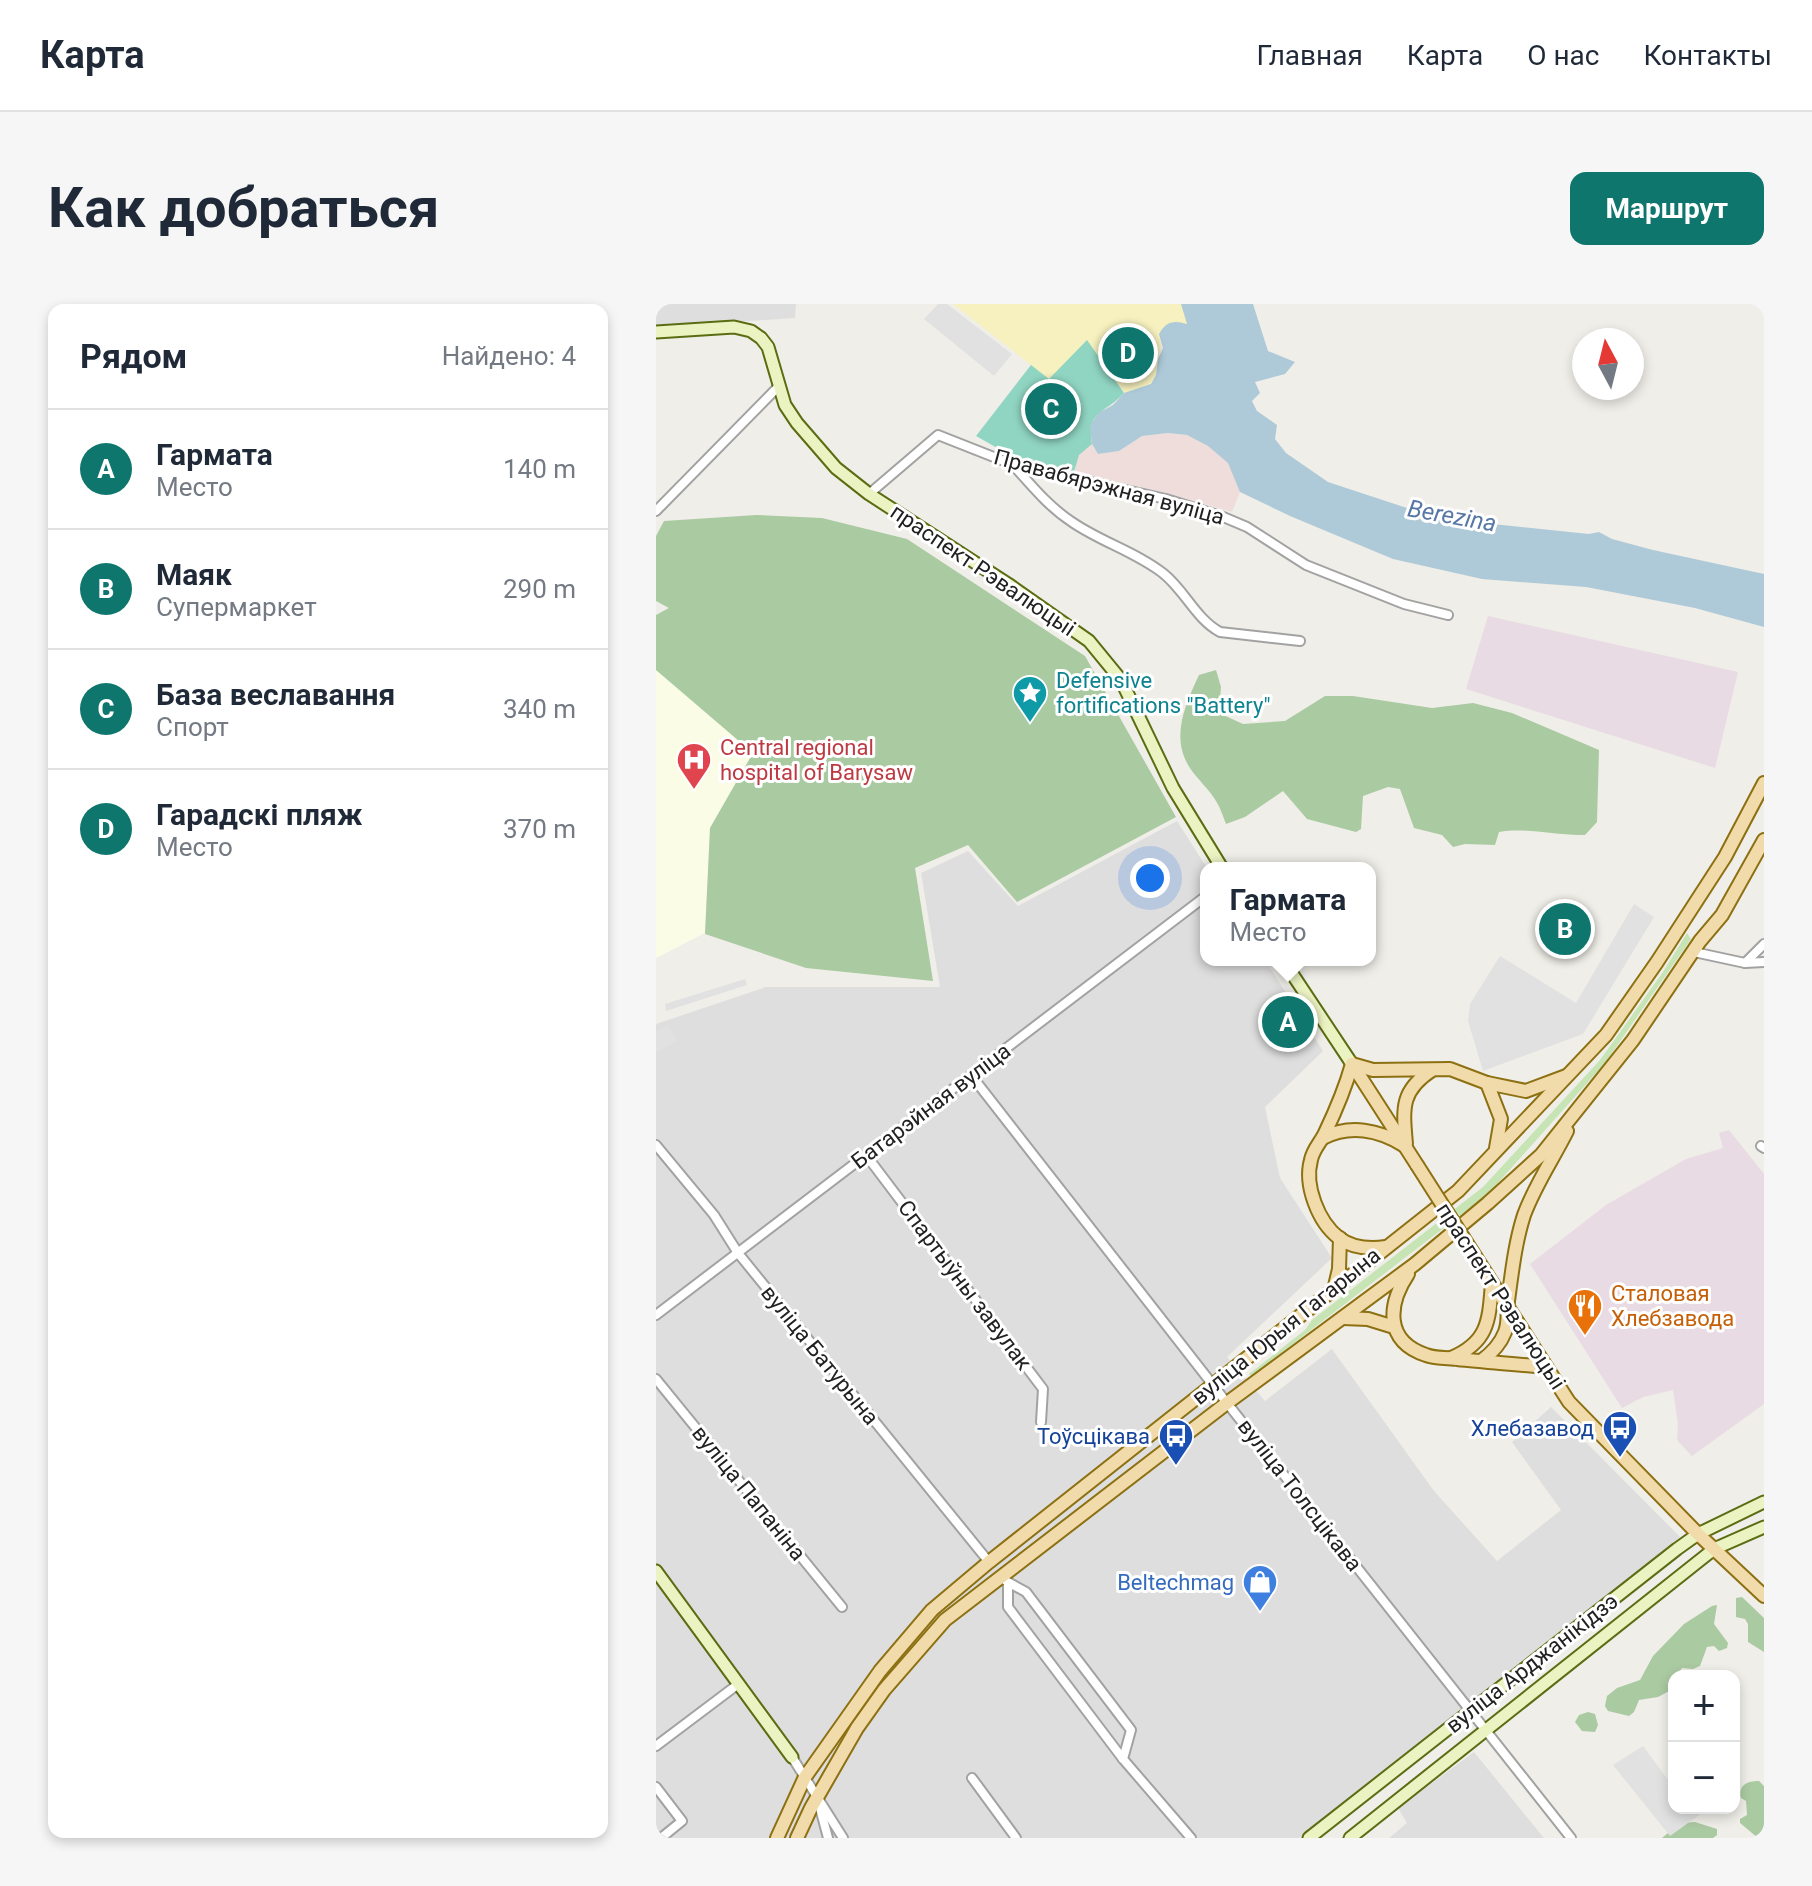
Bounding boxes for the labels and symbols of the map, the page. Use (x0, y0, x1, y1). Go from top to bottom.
pin: D (1102, 323, 1154, 383)
north arrow (1572, 328, 1644, 400)
pin: C (1025, 379, 1077, 439)
street label: Правабярэжная вуліца (991, 444, 1227, 530)
water label: Berezina (1405, 494, 1499, 538)
street label: праспект Рэвалюцыі (886, 499, 1080, 641)
place label: Defensive fortifications "Battery" (1056, 668, 1271, 718)
place icon: Defensive fortifications "Battery" (1011, 674, 1049, 724)
place label: Central regional hospital of Barysaw (720, 735, 913, 785)
hospital icon: Central regional hospital of Barysaw (675, 741, 713, 791)
your location (1130, 858, 1170, 898)
pin: B (1539, 899, 1591, 959)
pin: A (1262, 992, 1314, 1052)
street label: Батарэйная вуліца (847, 1038, 1015, 1174)
street label: Спартыўны завулак (893, 1195, 1037, 1375)
street label: праспект Рэвалюцыі (1431, 1198, 1571, 1394)
street label: вуліца Юрыя Гагарына (1187, 1242, 1385, 1410)
street label: вуліца Батурына (756, 1280, 884, 1430)
place label: Сталовая Хлебзавода (1611, 1281, 1734, 1331)
restaurant icon: Сталовая Хлебзавода (1566, 1287, 1604, 1337)
bus stop icon: Хлебазавод (1601, 1409, 1639, 1459)
street label: вуліца Толсцікава (1233, 1414, 1367, 1576)
place label: Хлебазавод (1471, 1416, 1594, 1441)
bus stop icon: Тоўсцікава (1157, 1417, 1195, 1467)
street label: вуліца Папаніна (687, 1421, 811, 1565)
place label: Тоўсцікава (1037, 1424, 1150, 1449)
shop icon: Beltechmag (1241, 1563, 1279, 1613)
place label: Beltechmag (1117, 1570, 1234, 1595)
street label: вуліца Арджанікідзэ (1441, 1588, 1623, 1738)

